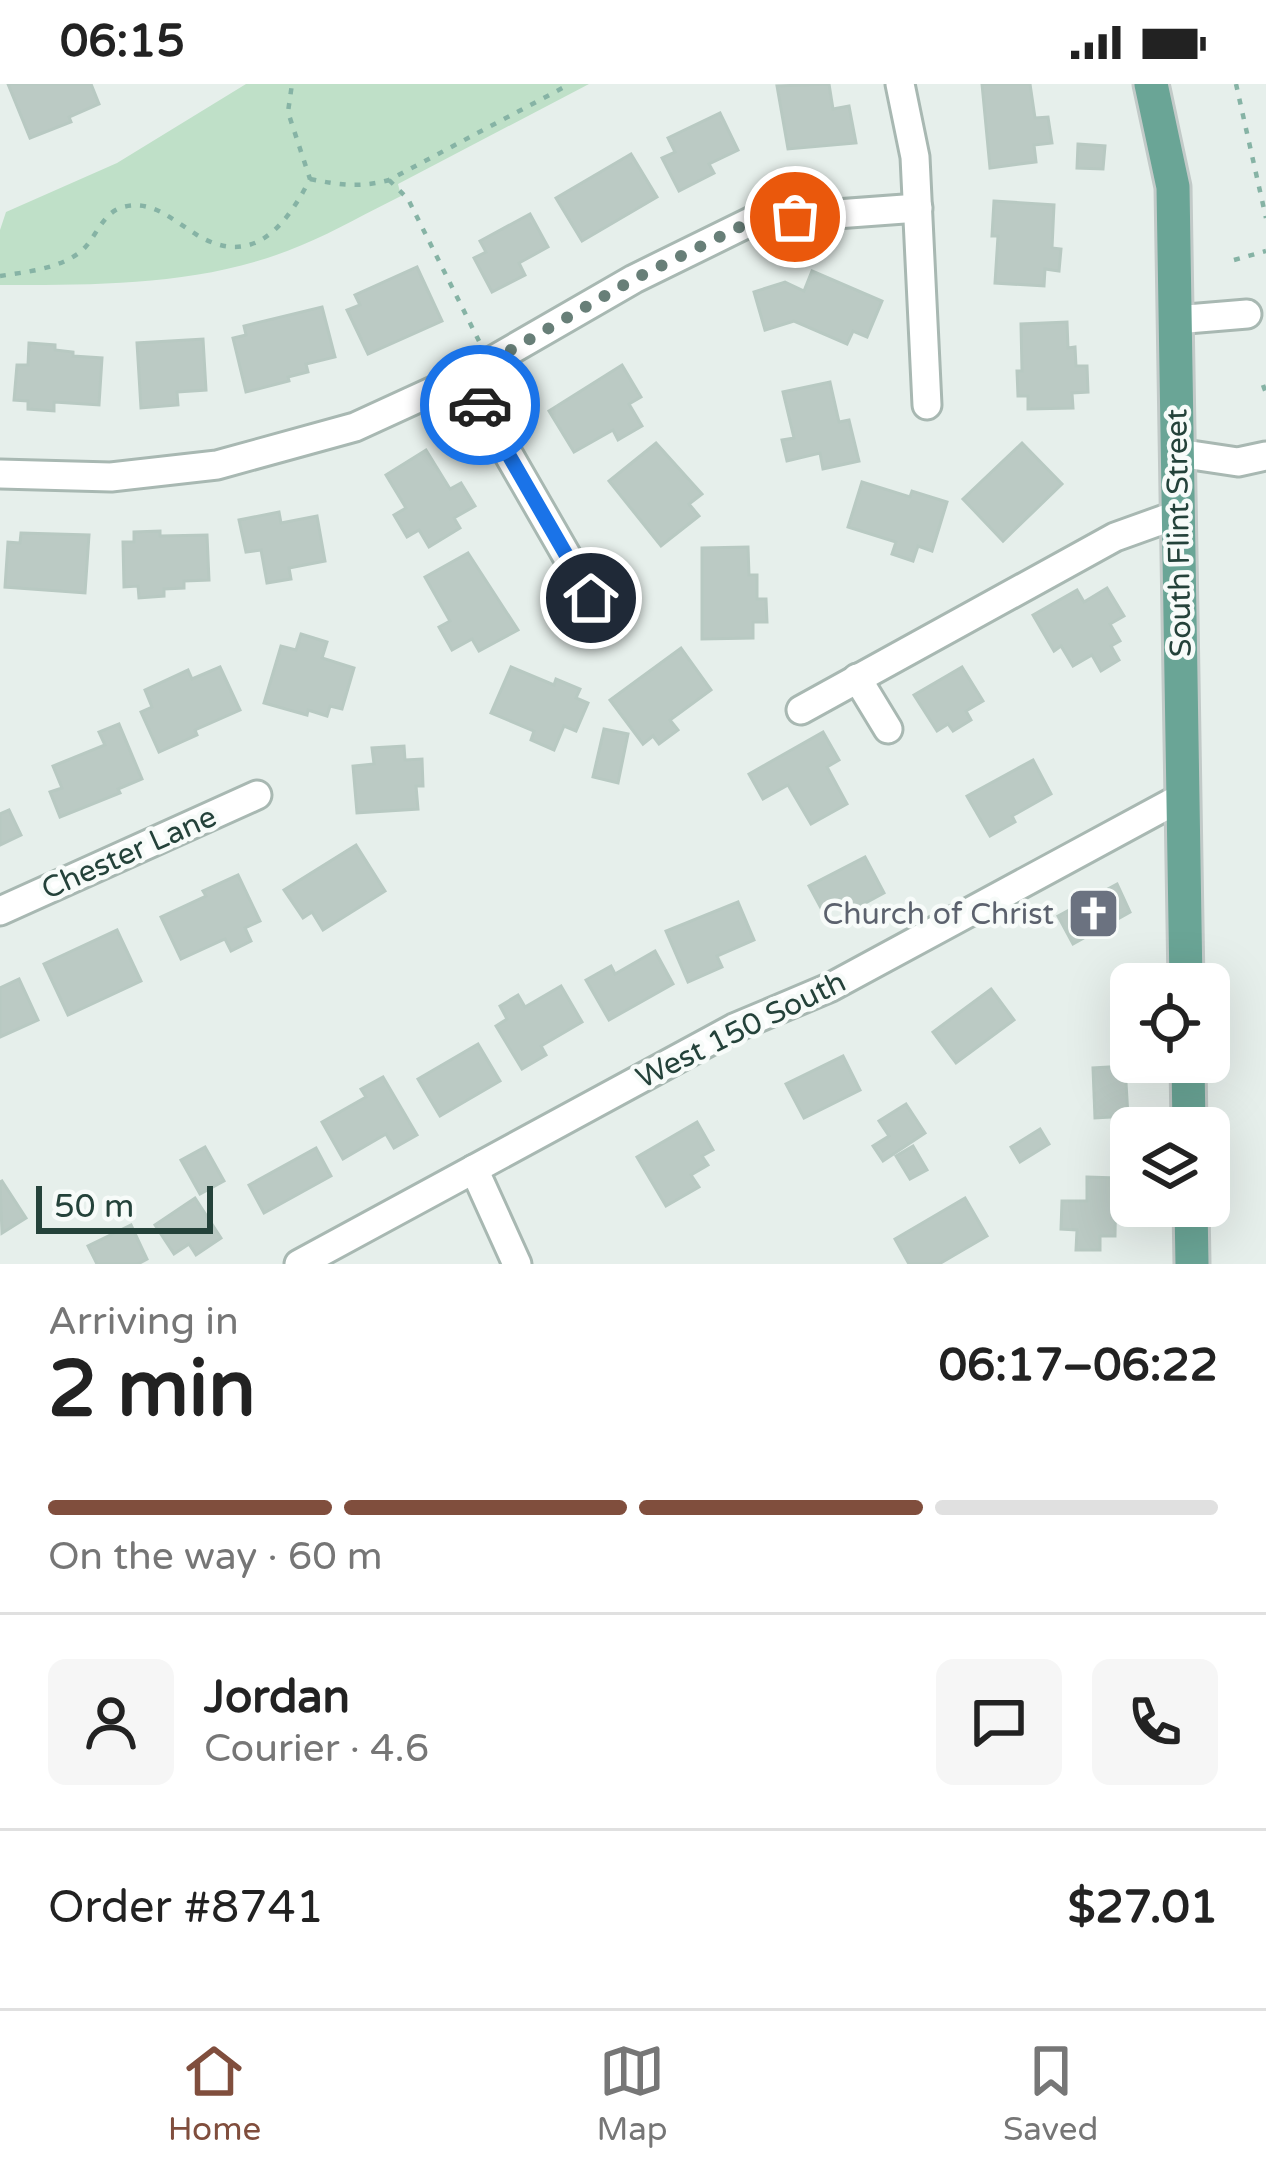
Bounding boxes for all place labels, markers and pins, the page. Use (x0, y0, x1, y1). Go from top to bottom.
pin (744, 166, 846, 268)
pin (540, 547, 642, 649)
church icon: Church of Christ (1065, 886, 1121, 942)
place label: Church of Christ (822, 896, 1054, 933)

